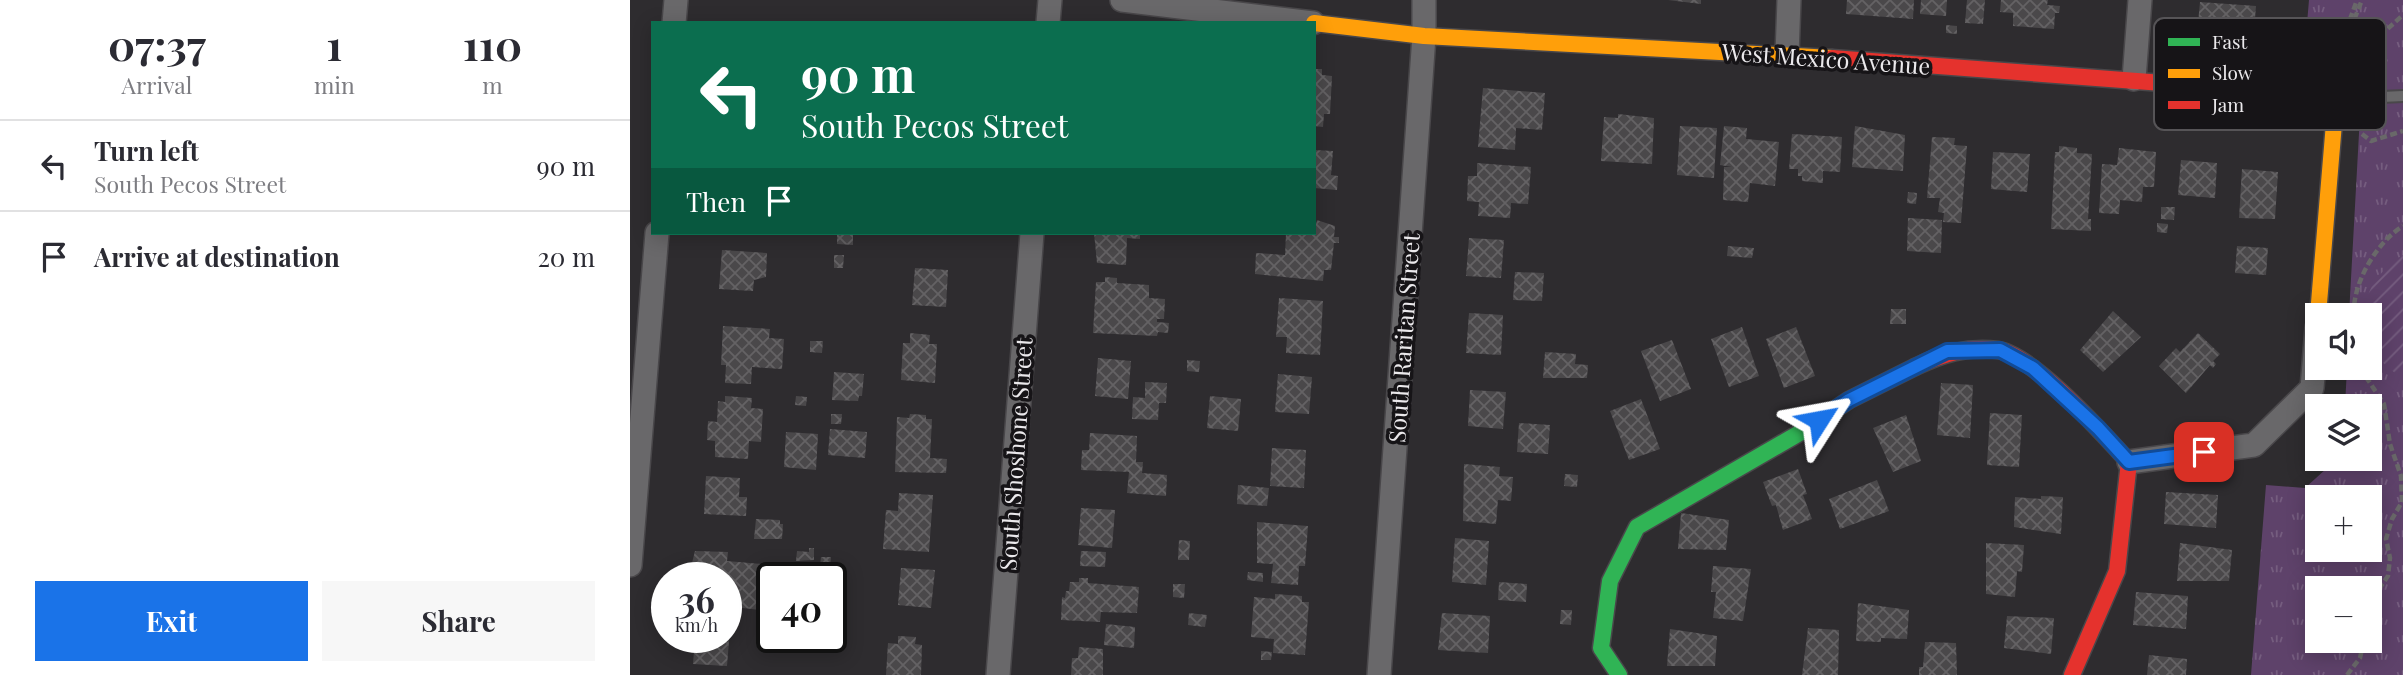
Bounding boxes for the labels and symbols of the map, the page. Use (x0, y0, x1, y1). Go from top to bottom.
legend (2154, 18, 2386, 130)
text: Fast (2212, 28, 2248, 54)
street label: West Mexico Avenue (1720, 35, 1931, 81)
text: Slow (2212, 59, 2253, 85)
text: Jam (2211, 91, 2244, 117)
street label: South Raritan Street (1380, 231, 1426, 444)
street label: South Shoshone Street (991, 336, 1039, 572)
position arrow (1782, 383, 1856, 457)
pin (2174, 422, 2234, 482)
speed limit sign: 40 (756, 562, 847, 653)

